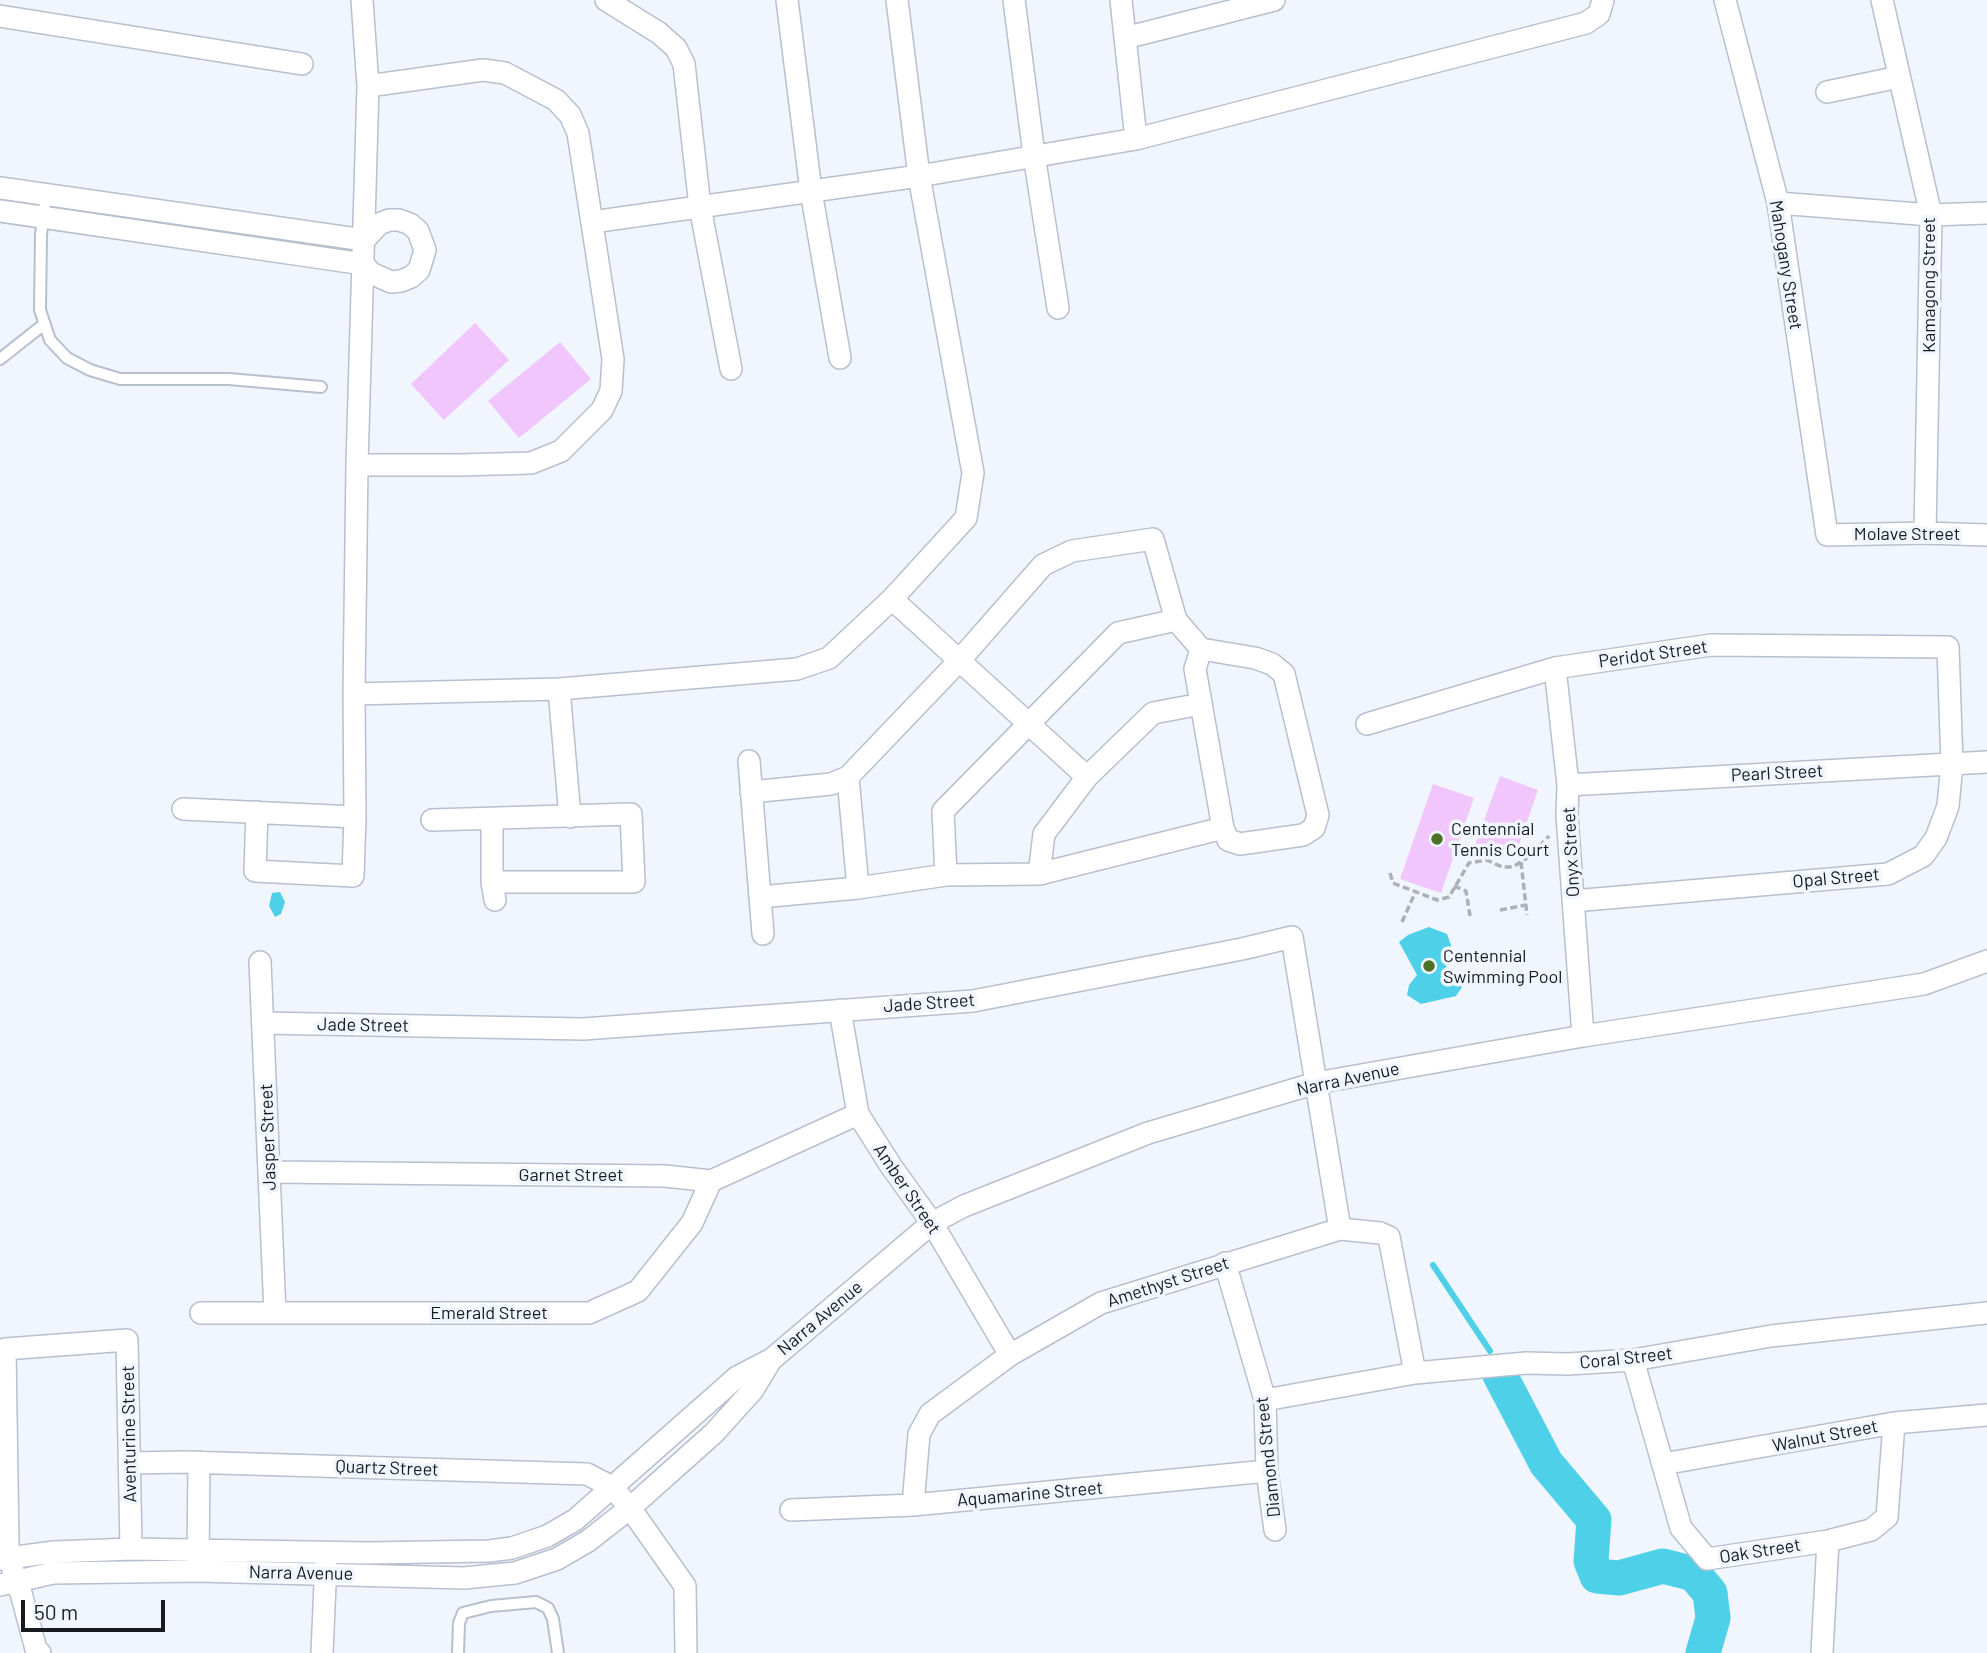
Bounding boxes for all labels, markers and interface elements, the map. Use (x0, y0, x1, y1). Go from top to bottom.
street label: Mahogany Street (1765, 199, 1807, 331)
street label: Kamagong Street (1918, 217, 1940, 353)
street label: Molave Street (1854, 523, 1960, 545)
street label: Peridot Street (1597, 636, 1709, 672)
street label: Pearl Street (1730, 760, 1824, 786)
street label: Onyx Street (1558, 806, 1584, 898)
place label: Centennial Tennis Court (1451, 818, 1550, 860)
marker: Centennial Tennis Court (1429, 831, 1445, 847)
street label: Opal Street (1792, 863, 1880, 893)
place label: Centennial Swimming Pool (1443, 945, 1562, 988)
marker: Centennial Swimming Pool (1421, 958, 1437, 974)
street label: Jade Street (882, 989, 976, 1017)
street label: Jade Street (317, 1013, 409, 1037)
street label: Narra Avenue (1295, 1058, 1401, 1100)
street label: Jasper Street (255, 1083, 281, 1191)
street label: Amber Street (869, 1140, 945, 1238)
street label: Garnet Street (519, 1164, 623, 1186)
street label: Amethyst Street (1104, 1252, 1232, 1312)
street label: Narra Avenue (773, 1276, 867, 1360)
street label: Emerald Street (430, 1302, 548, 1324)
street label: Coral Street (1578, 1342, 1674, 1374)
street label: Aventurine Street (117, 1365, 141, 1503)
street label: Diamond Street (1251, 1395, 1285, 1519)
street label: Walnut Street (1770, 1415, 1880, 1457)
street label: Quartz Street (335, 1455, 439, 1481)
street label: Aquamarine Street (956, 1477, 1104, 1511)
street label: Oak Street (1718, 1534, 1802, 1568)
street label: Narra Avenue (249, 1561, 353, 1585)
scale bar (24, 1586, 168, 1630)
text: 50 m (34, 1599, 78, 1624)

